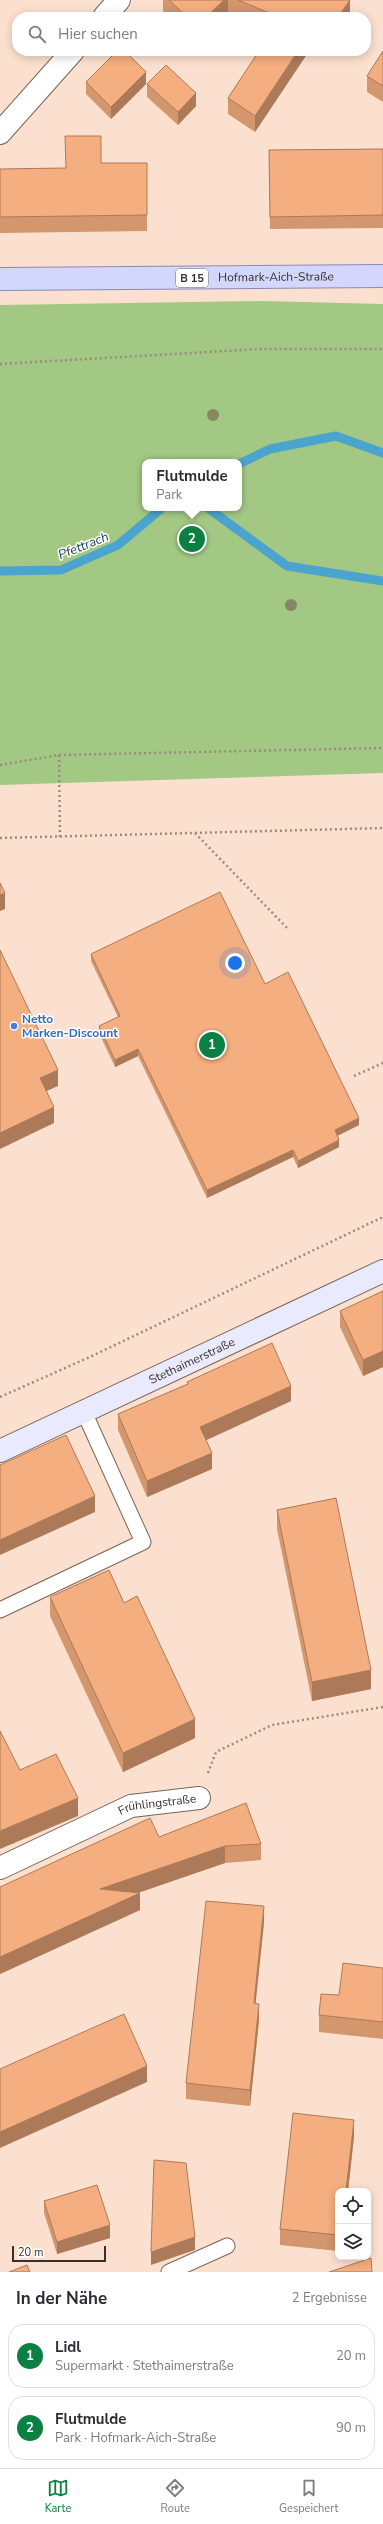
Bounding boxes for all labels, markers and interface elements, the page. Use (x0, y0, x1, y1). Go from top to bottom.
search box (12, 12, 371, 56)
icon: search (26, 23, 48, 45)
text: Hier suchen (58, 24, 138, 44)
street label: Hofmark-Aich-Straße (218, 268, 334, 285)
road number: B 15 (176, 269, 208, 287)
popup (142, 459, 242, 511)
text: Flutmulde (156, 466, 228, 486)
text: Park (156, 486, 182, 504)
pin: 2 (179, 524, 205, 554)
water label: Pfettrach (55, 528, 111, 564)
your location (225, 953, 245, 973)
place label: Netto Marken-Discount (22, 1011, 118, 1041)
marker: Netto Marken-Discount (9, 1021, 19, 1031)
pin: 1 (199, 1030, 225, 1060)
street label: Stethaimerstraße (146, 1334, 238, 1388)
street label: Frühlingstraße (115, 1790, 197, 1819)
map controls (335, 2188, 371, 2260)
button: locate (335, 2188, 371, 2224)
button: layers (335, 2224, 371, 2260)
scale bar (12, 2244, 106, 2263)
text: 20 m (18, 2245, 43, 2260)
text: In der Nähe (16, 2287, 107, 2310)
text: 2 Ergebnisse (292, 2289, 367, 2307)
text: Lidl (55, 2337, 81, 2357)
text: 1 (26, 2347, 34, 2365)
text: 20 m (336, 2347, 366, 2365)
text: Supermarkt · Stethaimerstraße (55, 2357, 234, 2375)
text: Flutmulde (55, 2409, 126, 2429)
text: 2 (26, 2419, 34, 2437)
text: 90 m (336, 2419, 366, 2437)
text: Park · Hofmark-Aich-Straße (55, 2429, 216, 2447)
tab: Karte (45, 2477, 71, 2516)
tab: Route (161, 2477, 190, 2516)
tab: Gespeichert (279, 2477, 338, 2516)

